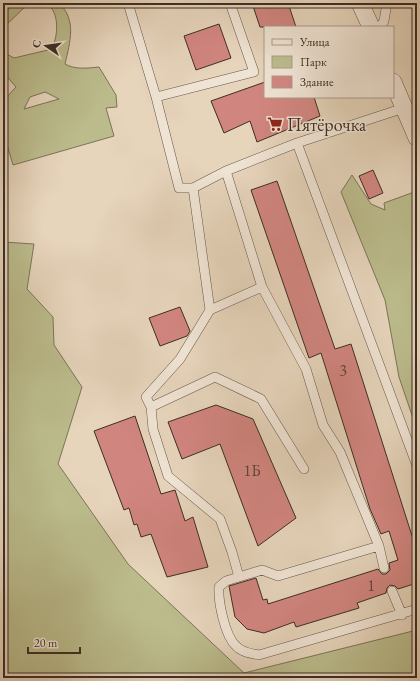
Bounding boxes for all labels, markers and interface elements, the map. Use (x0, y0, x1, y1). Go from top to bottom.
north arrow (26, 26, 66, 66)
legend (264, 26, 394, 98)
text: Улица (299, 34, 330, 50)
text: С (29, 38, 44, 49)
text: Парк (300, 54, 327, 70)
text: Здание (300, 74, 334, 90)
place label: Пятёрочка (287, 113, 367, 136)
supermarket icon: Пятёрочка (266, 115, 284, 133)
house number: 3 (339, 360, 347, 381)
house number: 1Б (243, 460, 261, 481)
house number: 1 (367, 575, 375, 596)
scale bar (28, 629, 80, 655)
text: 20 m (34, 635, 58, 651)

